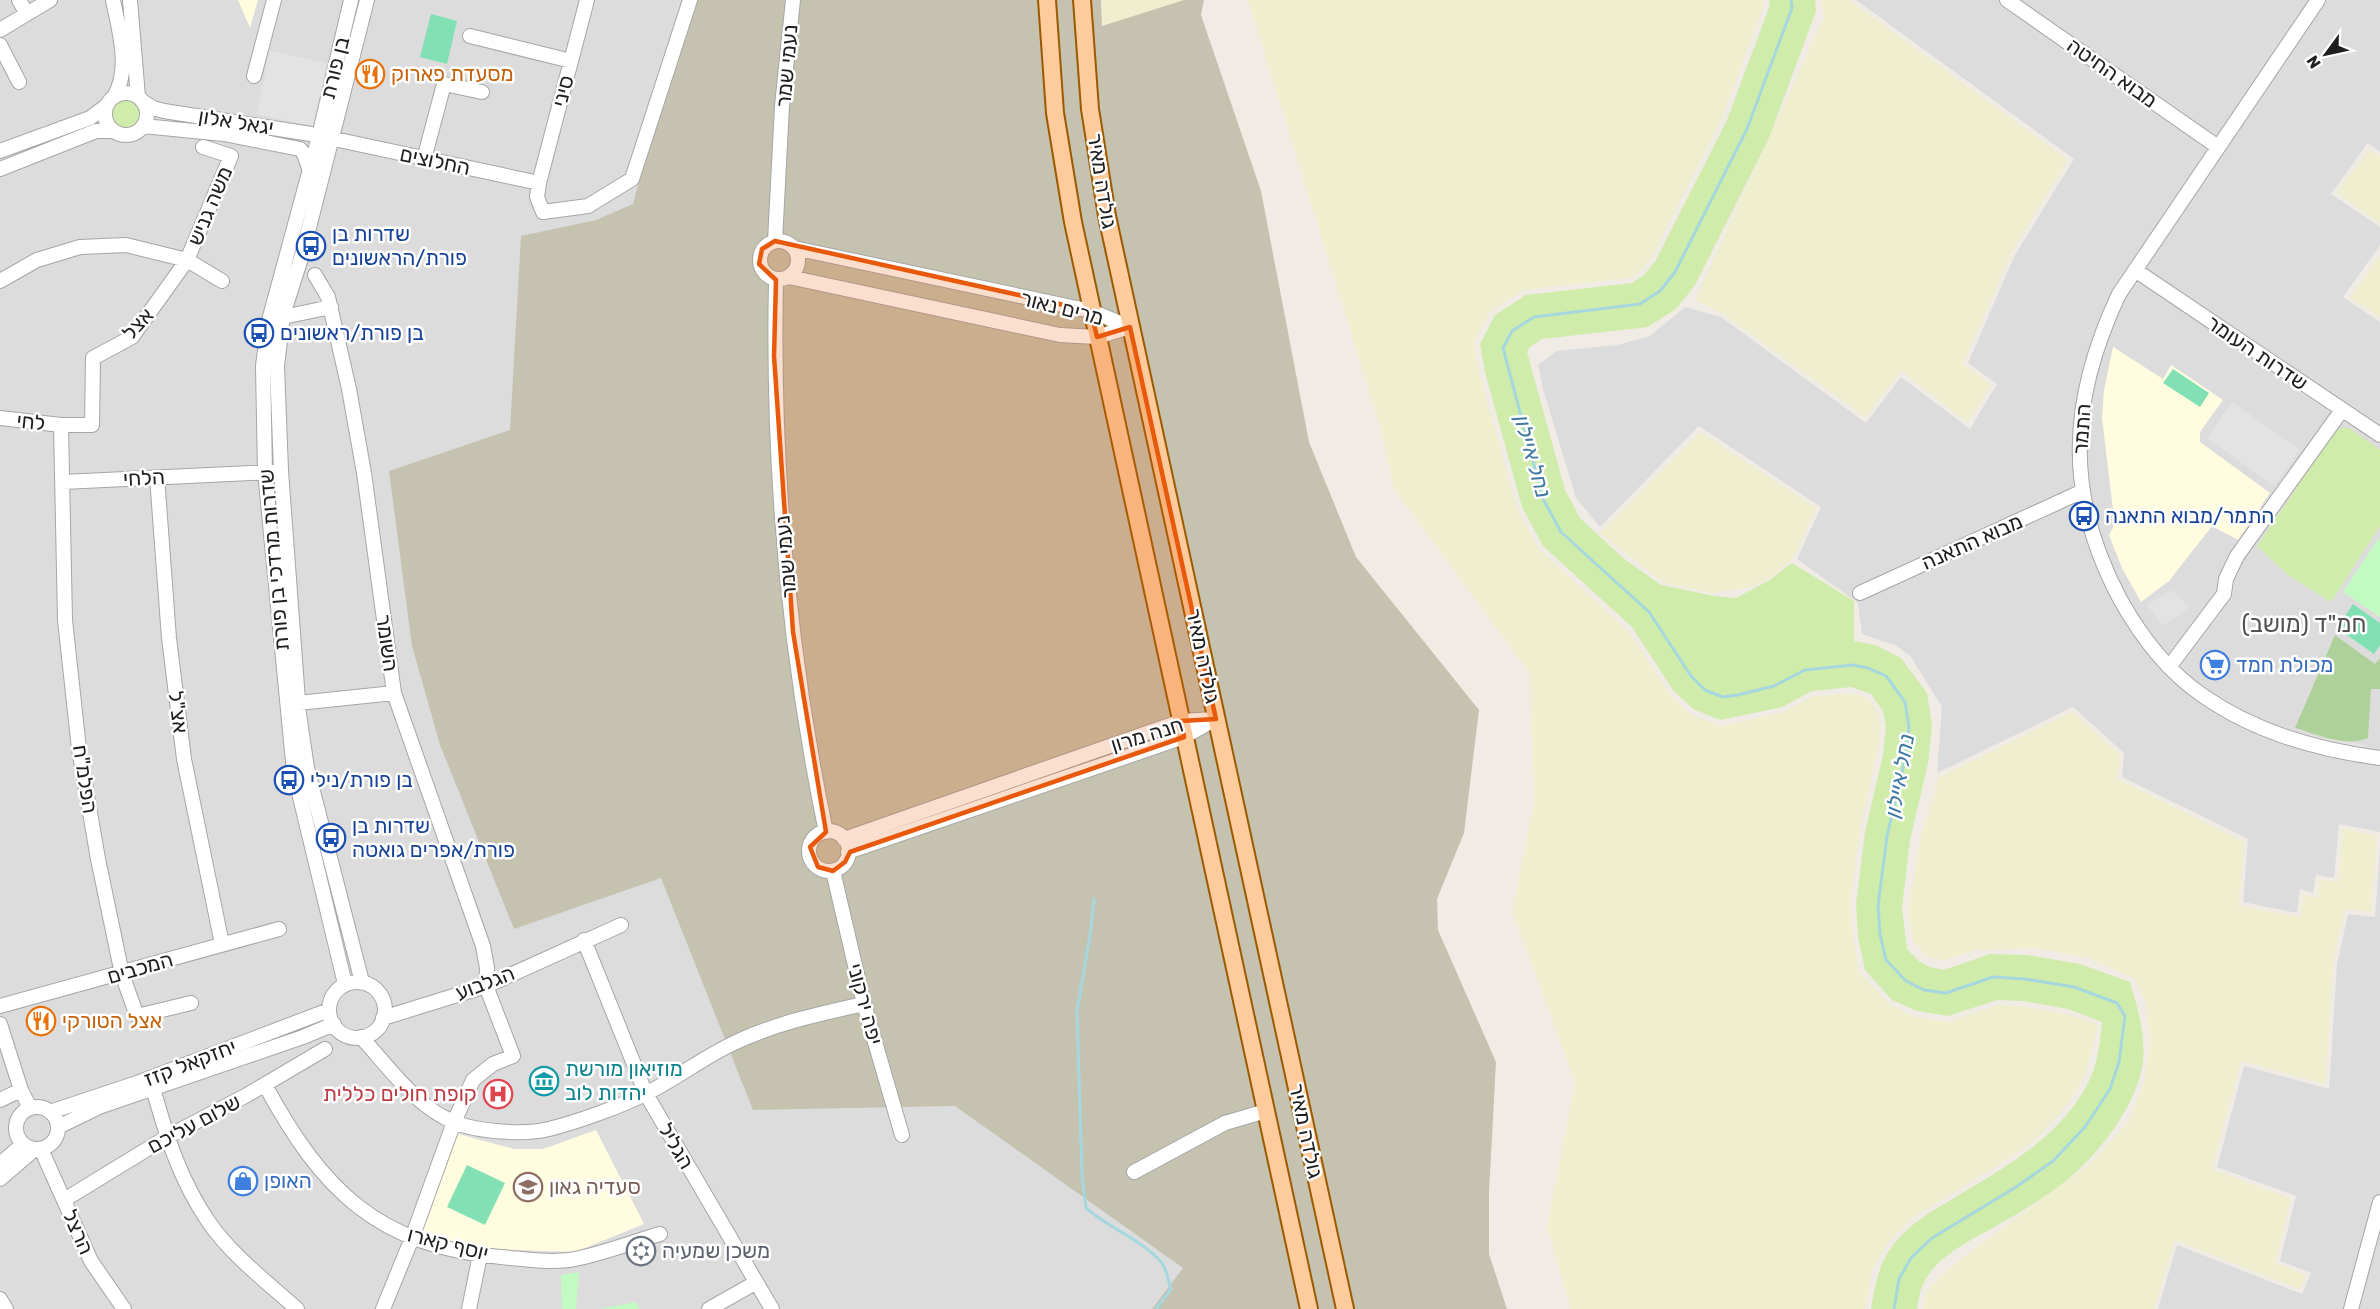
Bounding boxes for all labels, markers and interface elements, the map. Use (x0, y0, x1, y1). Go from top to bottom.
street label: נעמי שמר (770, 23, 803, 108)
north arrow (2296, 24, 2356, 84)
street label: מבוא החיטה (2062, 32, 2162, 113)
street label: בן פורת (315, 34, 354, 102)
text: N (2303, 52, 2325, 72)
restaurant icon: מסעדת פארוק (354, 58, 386, 90)
place label: מסעדת פארוק (391, 61, 514, 86)
street label: סיני (546, 72, 579, 109)
street label: יגאל אלון (197, 103, 275, 140)
street label: גולדה מאיר (1083, 131, 1122, 231)
street label: החלוצים (398, 141, 473, 180)
street label: משה גניש (182, 162, 237, 249)
place label: שדרות בן פורת/הראשונים (332, 221, 467, 270)
bus stop icon: שדרות בן פורת/הראשונים (295, 230, 327, 262)
street label: מרים נאור (1018, 285, 1106, 330)
street label: אצל (117, 303, 159, 345)
street label: שדרות העומר (2202, 310, 2313, 396)
bus stop icon: בן פורת/ראשונים (243, 317, 275, 349)
place label: בן פורת/ראשונים (280, 320, 424, 345)
street label: התמר (2067, 403, 2096, 455)
street label: לחי (16, 408, 47, 435)
water label: נחל איילון (1508, 412, 1557, 501)
street label: הלחי (123, 464, 165, 491)
street label: שדרות מרדכי בן פורת (253, 468, 294, 652)
bus stop icon: התמר/מבוא התאנה (2068, 500, 2100, 532)
place label: התמר/מבוא התאנה (2105, 503, 2274, 528)
street label: מבוא התאנה (1917, 508, 2026, 575)
street label: נעמי שמר (769, 515, 802, 600)
street label: גולדה מאיר (1181, 606, 1226, 706)
district label: חמ"ד (מושב) (2242, 610, 2366, 638)
street label: השומר (371, 613, 404, 673)
supermarket icon: מכולת חמד (2199, 649, 2231, 681)
place label: מכולת חמד (2236, 652, 2333, 677)
street label: אצ"ל (164, 689, 193, 735)
street label: חנה מרון (1108, 712, 1186, 757)
water label: נחל איילון (1879, 732, 1920, 820)
street label: הפלמ"ח (68, 743, 103, 815)
bus stop icon: בן פורת/נילי (273, 764, 305, 796)
place label: בן פורת/נילי (310, 767, 413, 792)
place label: שדרות בן פורת/אפרים גואטה (352, 813, 515, 862)
bus stop icon: שדרות בן פורת/אפרים גואטה (315, 822, 347, 854)
street label: המכבים (104, 946, 176, 989)
street label: הגלבוע (452, 960, 518, 1005)
street label: יפה ירקוני (843, 961, 888, 1047)
restaurant icon: אצל הטורקי (25, 1005, 57, 1037)
place label: אצל הטורקי (62, 1008, 162, 1033)
street label: יחזקאל קזז (140, 1033, 240, 1092)
place label: מוזיאון מורשת יהדות לוב (565, 1056, 683, 1105)
museum icon: מוזיאון מורשת יהדות לוב (528, 1065, 560, 1097)
hospital icon: קופת חולים כללית (482, 1078, 514, 1110)
place label: קופת חולים כללית (323, 1081, 477, 1106)
street label: גולדה מאיר (1284, 1081, 1329, 1181)
street label: שלום עליכם (143, 1089, 245, 1159)
street label: הגליל (653, 1118, 700, 1173)
shop icon: האופן (227, 1165, 259, 1197)
place label: האופן (264, 1168, 312, 1193)
school or university icon: סעדיה גאון (512, 1171, 544, 1203)
place label: סעדיה גאון (549, 1174, 641, 1199)
street label: הרצל (58, 1205, 99, 1258)
street label: יוסף קארו (405, 1221, 491, 1266)
synagogue icon: משכן שמעיה (625, 1235, 657, 1267)
place label: משכן שמעיה (662, 1238, 770, 1263)

